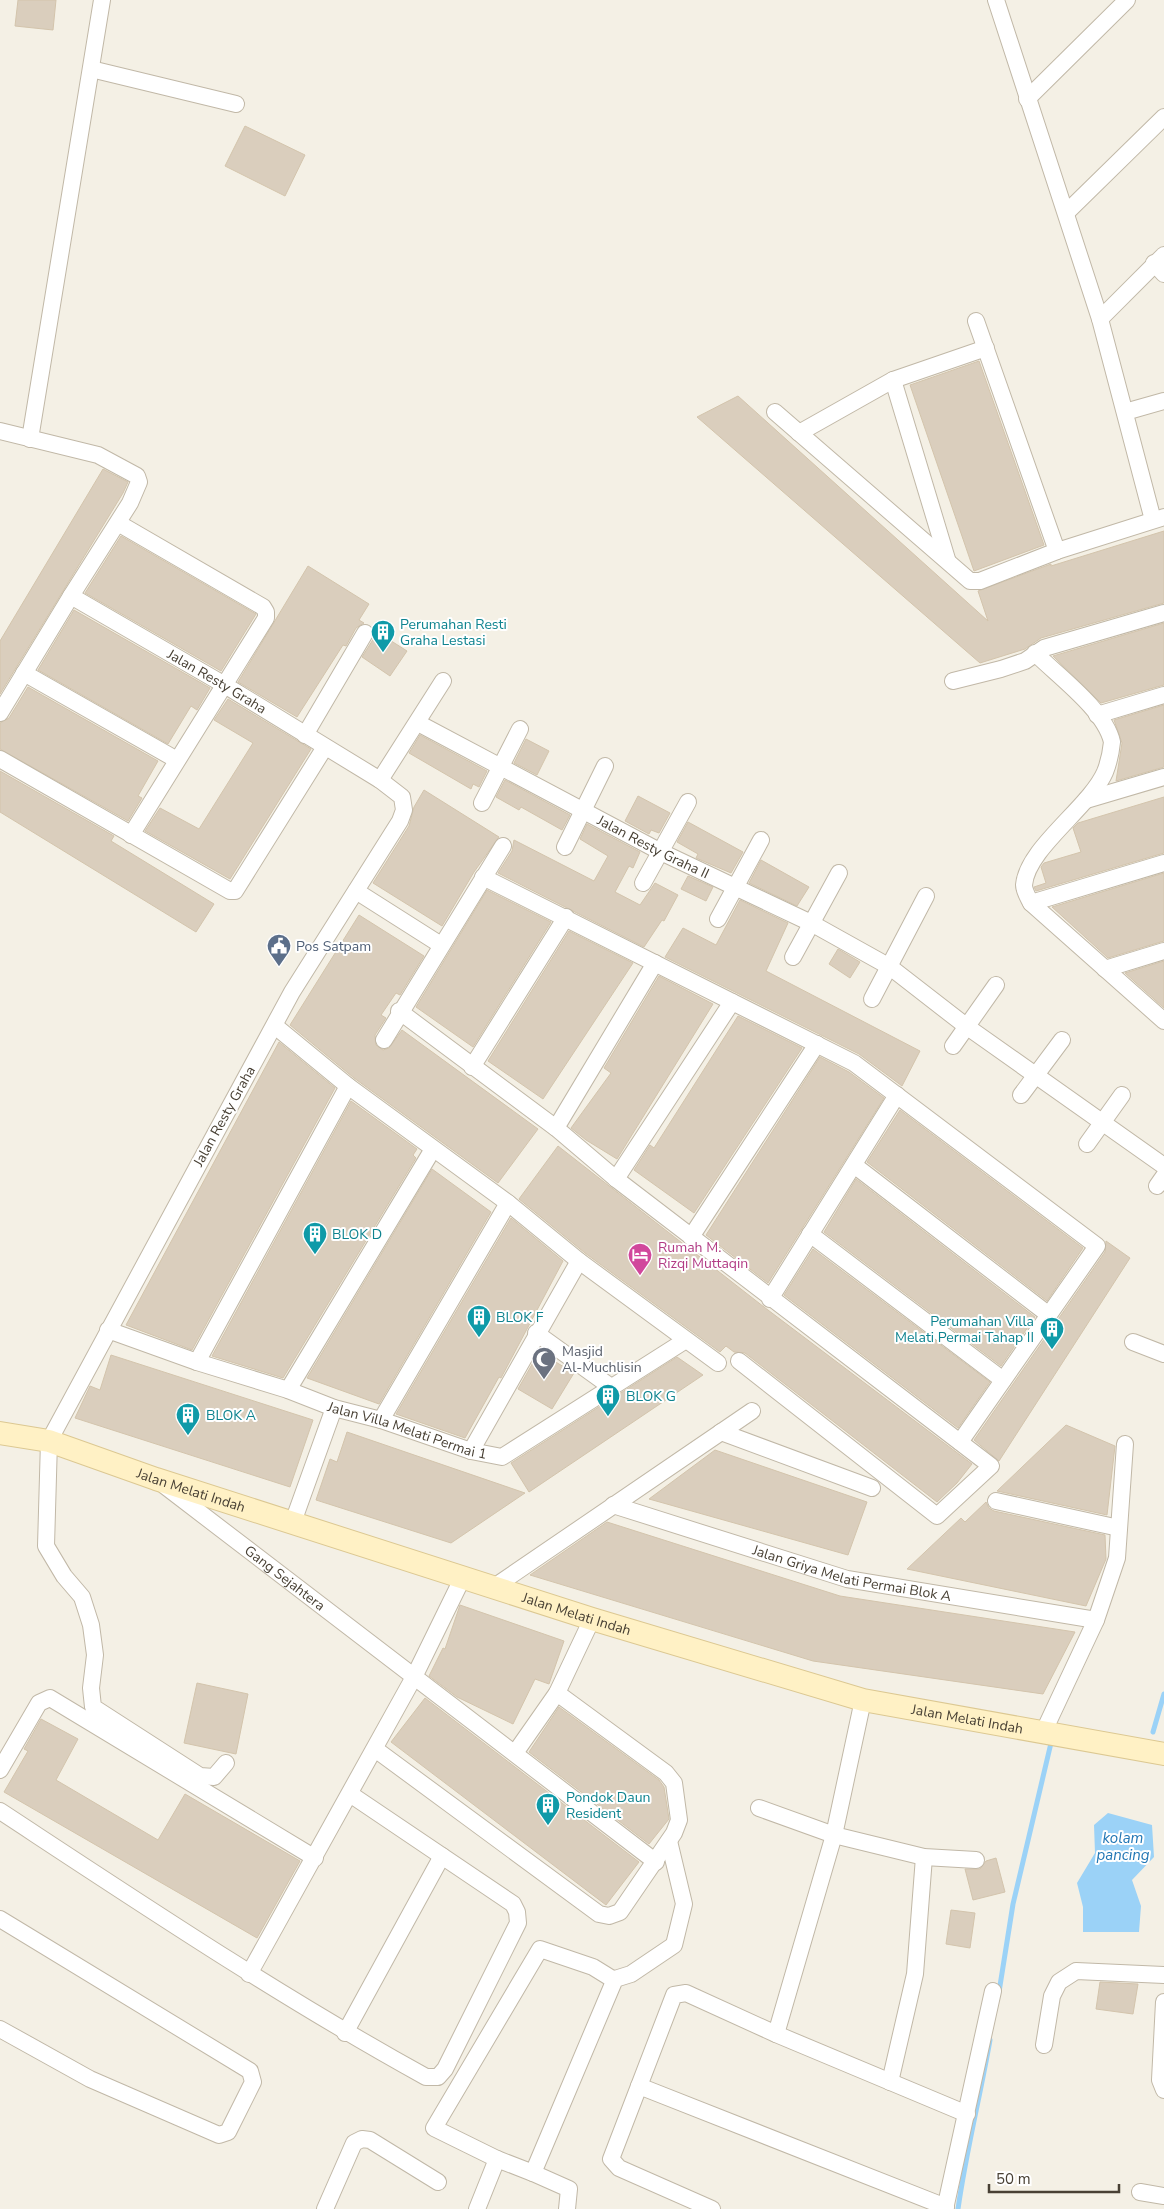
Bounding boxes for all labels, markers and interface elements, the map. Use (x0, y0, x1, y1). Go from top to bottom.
place label: Perumahan Resti Graha Lestasi (400, 615, 507, 650)
building icon: Perumahan Resti Graha Lestasi (370, 619, 396, 653)
street label: Jalan Resty Graha (163, 644, 270, 718)
street label: Jalan Resty Graha II (593, 810, 712, 883)
public building icon: Pos Satpam (266, 933, 292, 967)
place label: Pos Satpam (296, 937, 371, 956)
street label: Jalan Resty Graha (188, 1063, 260, 1171)
building icon: BLOK D (302, 1221, 328, 1255)
place label: BLOK D (332, 1225, 382, 1244)
place label: Rumah M. Rizqi Muttaqin (658, 1238, 748, 1273)
hotel icon: Rumah M. Rizqi Muttaqin (627, 1242, 653, 1276)
building icon: BLOK F (466, 1304, 492, 1338)
place label: BLOK F (496, 1308, 544, 1327)
place label: Perumahan Villa Melati Permai Tahap II (895, 1312, 1034, 1347)
building icon: Perumahan Villa Melati Permai Tahap II (1039, 1316, 1065, 1350)
place label: Masjid Al-Muchlisin (562, 1342, 642, 1377)
mosque icon: Masjid Al-Muchlisin (531, 1346, 557, 1380)
building icon: BLOK G (595, 1383, 621, 1417)
place label: BLOK G (626, 1387, 676, 1406)
street label: Jalan Villa Melati Permai 1 (324, 1397, 488, 1464)
building icon: BLOK A (175, 1402, 201, 1436)
place label: BLOK A (206, 1406, 256, 1425)
street label: Jalan Melati Indah (133, 1464, 248, 1517)
street label: Jalan Griya Melati Permai Blok A (749, 1540, 953, 1606)
street label: Gang Sejahtera (240, 1541, 329, 1615)
street label: Jalan Melati Indah (519, 1588, 633, 1640)
street label: Jalan Melati Indah (909, 1700, 1025, 1739)
place label: Pondok Daun Resident (566, 1788, 650, 1823)
building icon: Pondok Daun Resident (535, 1792, 561, 1826)
water label: kolam pancing (1097, 1828, 1150, 1865)
scale bar (989, 2162, 1119, 2194)
text: 50 m (996, 2169, 1031, 2189)

